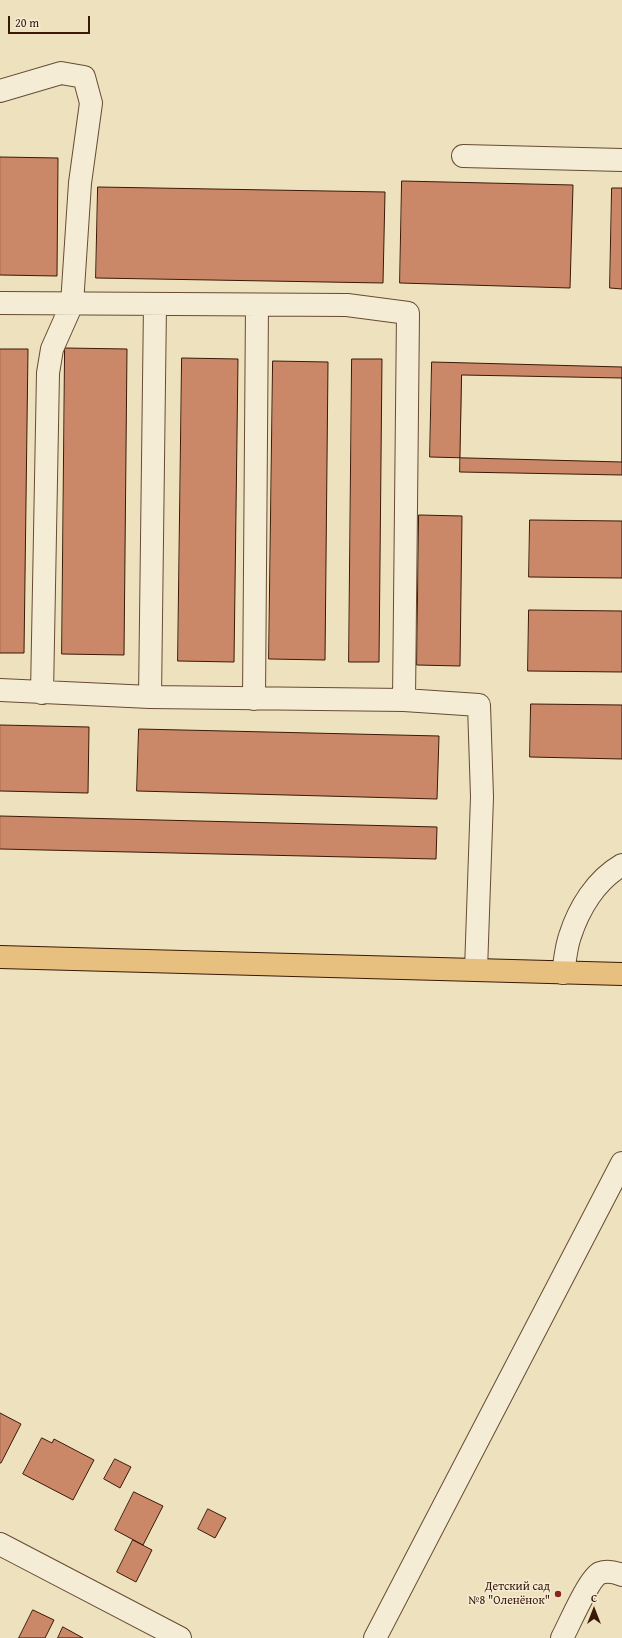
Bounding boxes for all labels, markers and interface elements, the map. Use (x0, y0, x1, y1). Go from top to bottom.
scale bar (10, 8, 92, 34)
text: 20 m (15, 14, 39, 31)
place label: Детский сад №8 "Оленёнок" (468, 1580, 550, 1608)
marker: Детский сад №8 "Оленёнок" (553, 1589, 563, 1599)
north arrow (574, 1590, 614, 1630)
text: С (591, 1590, 597, 1606)

